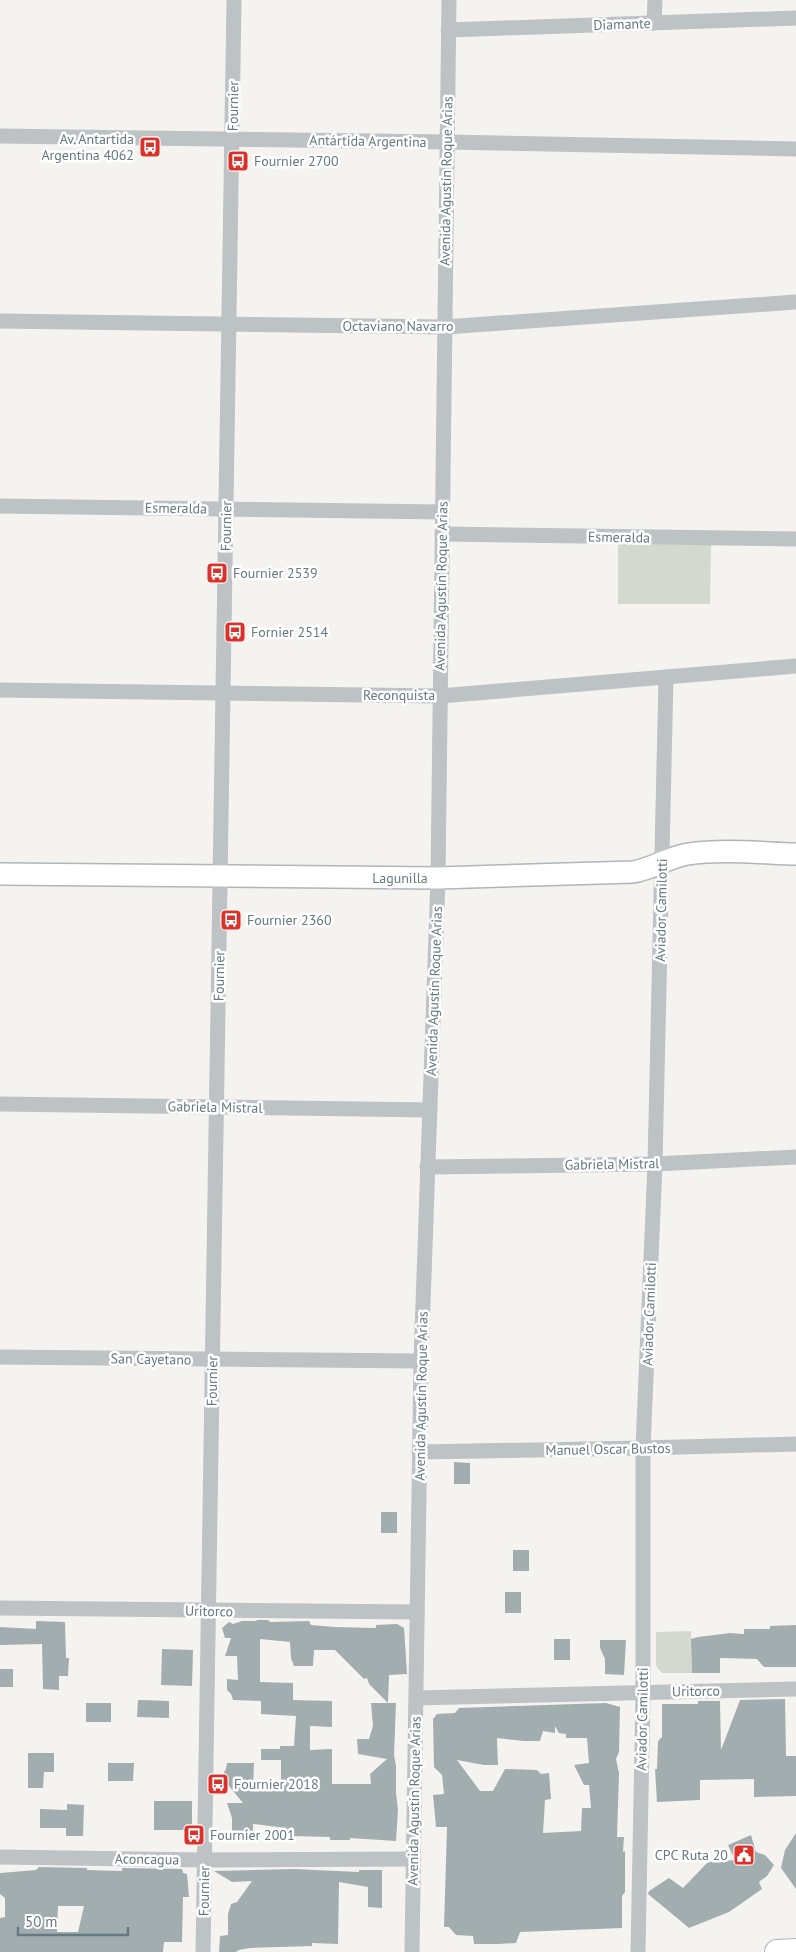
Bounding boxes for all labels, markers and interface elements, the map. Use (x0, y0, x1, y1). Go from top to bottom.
street label: Diamante (593, 14, 651, 34)
street label: Fournier (224, 80, 242, 131)
street label: Avenida Agustín Roque Arias (436, 96, 456, 266)
place label: Av. Antartida Argentina 4062 (41, 130, 134, 164)
street label: Antártida Argentina (309, 131, 427, 151)
bus stop icon: Av. Antartida Argentina 4062 (138, 135, 162, 159)
bus stop icon: Fournier 2700 (226, 149, 250, 173)
place label: Fournier 2700 (254, 152, 339, 170)
street label: Octaviano Navarro (342, 317, 454, 335)
street label: Esmeralda (145, 498, 207, 518)
street label: Fournier (217, 500, 235, 551)
street label: Avenida Agustín Roque Arias (431, 501, 451, 671)
street label: Esmeralda (588, 527, 650, 547)
bus stop icon: Fournier 2539 (205, 561, 229, 585)
place label: Fournier 2539 (233, 564, 318, 582)
bus stop icon: Fornier 2514 (223, 620, 247, 644)
place label: Fornier 2514 (251, 623, 328, 641)
street label: Reconquista (363, 686, 435, 704)
street label: Aviador Camilotti (651, 858, 671, 962)
street label: Lagunilla (372, 869, 428, 887)
street label: Avenida Agustín Roque Arias (422, 906, 446, 1076)
bus stop icon: Fournier 2360 (219, 908, 243, 932)
place label: Fournier 2360 (247, 911, 332, 929)
street label: Fournier (210, 950, 228, 1001)
street label: Gabriela Mistral (167, 1097, 263, 1117)
street label: Gabriela Mistral (564, 1154, 660, 1174)
street label: Aviador Camilotti (638, 1262, 660, 1366)
street label: Avenida Agustín Roque Arias (411, 1311, 431, 1481)
street label: San Cayetano (110, 1349, 192, 1369)
street label: Fournier (203, 1355, 221, 1406)
street label: Manuel Oscar Bustos (545, 1439, 671, 1459)
street label: Uritorco (185, 1602, 233, 1620)
street label: Aviador Camilotti (632, 1667, 652, 1771)
street label: Uritorco (672, 1682, 720, 1700)
street label: Avenida Agustín Roque Arias (404, 1716, 424, 1886)
bus stop icon: Fournier 2018 (206, 1772, 230, 1796)
place label: Fournier 2018 (234, 1775, 319, 1793)
bus stop icon: Fournier 2001 (182, 1823, 206, 1847)
place label: Fournier 2001 (210, 1826, 295, 1844)
public building icon: CPC Ruta 20 (732, 1843, 756, 1867)
place label: CPC Ruta 20 (655, 1846, 728, 1864)
street label: Aconcagua (115, 1849, 179, 1869)
street label: Fournier (195, 1865, 213, 1916)
scale bar (18, 1904, 128, 1936)
text: 50 m (25, 1912, 58, 1931)

